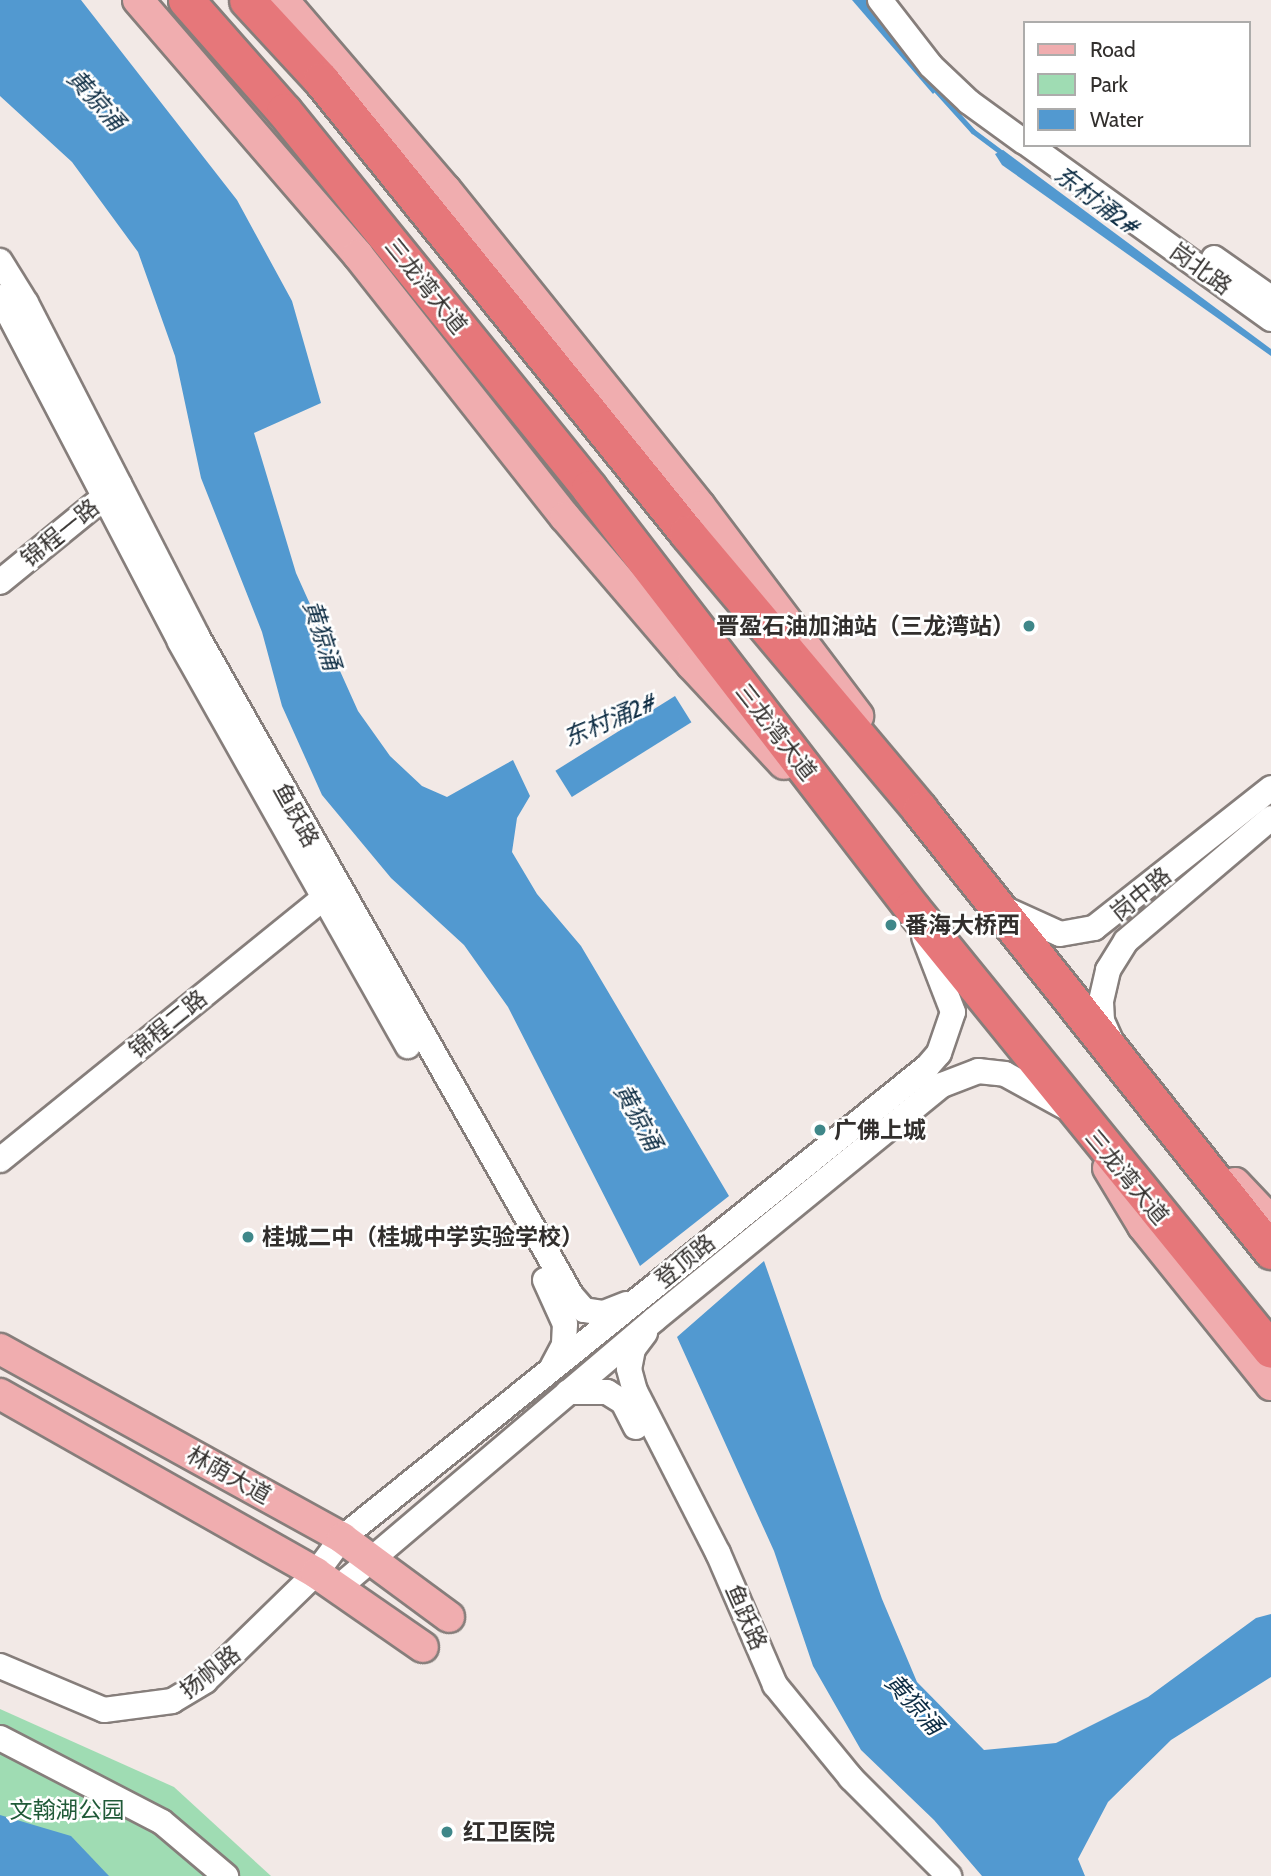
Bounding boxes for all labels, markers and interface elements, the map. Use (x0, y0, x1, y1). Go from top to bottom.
legend (1023, 21, 1250, 147)
text: Road (1090, 37, 1136, 62)
water label: 黄猄涌 (61, 64, 131, 136)
text: Park (1090, 72, 1128, 97)
text: Water (1090, 107, 1143, 132)
water label: 东村涌2# (1049, 160, 1145, 242)
street label: 三龙湾大道 (379, 233, 473, 339)
street label: 岗北路 (1165, 238, 1237, 300)
street label: 锦程一路 (16, 493, 104, 573)
water label: 黄猄涌 (297, 596, 347, 674)
place label: 晋盈石油加油站（三龙湾站） (716, 612, 1015, 640)
marker: 晋盈石油加油站（三龙湾站） (1021, 618, 1037, 634)
street label: 三龙湾大道 (730, 678, 822, 786)
water label: 东村涌2# (559, 687, 661, 753)
street label: 鱼跃路 (267, 778, 325, 852)
street label: 岗中路 (1106, 862, 1176, 926)
place label: 番海大桥西 (905, 911, 1020, 939)
marker: 番海大桥西 (883, 917, 899, 933)
street label: 锦程二路 (124, 984, 212, 1064)
water label: 黄猄涌 (608, 1079, 668, 1155)
place label: 广佛上城 (834, 1116, 926, 1144)
marker: 广佛上城 (812, 1122, 828, 1138)
street label: 三龙湾大道 (1079, 1124, 1175, 1230)
place label: 桂城二中（桂城中学实验学校） (262, 1223, 584, 1251)
marker: 桂城二中（桂城中学实验学校） (240, 1229, 256, 1245)
street label: 登顶路 (650, 1229, 720, 1293)
street label: 林荫大道 (182, 1441, 276, 1509)
street label: 鱼跃路 (719, 1580, 773, 1654)
street label: 扬帆路 (174, 1640, 246, 1704)
water label: 黄猄涌 (879, 1668, 949, 1740)
park label: 文翰湖公园 (10, 1796, 124, 1824)
place label: 红卫医院 (463, 1818, 555, 1846)
marker: 红卫医院 (437, 1822, 457, 1842)

